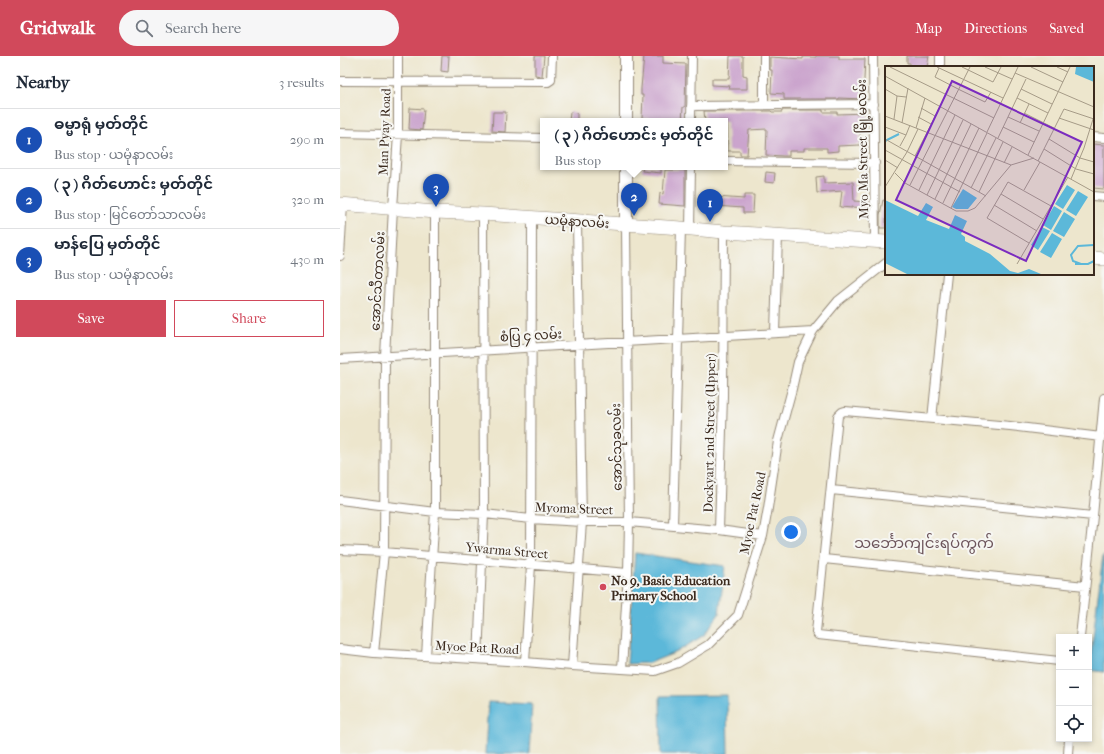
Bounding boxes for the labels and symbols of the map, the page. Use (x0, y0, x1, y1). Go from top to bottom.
inset map (885, 66, 1094, 275)
street label: Myo Ma Street မြို့မလမ်း (853, 79, 874, 219)
street label: Man Pyay Road (375, 87, 394, 176)
pin: 3 (423, 174, 449, 207)
pin: 2 (621, 183, 647, 216)
pin: 1 (697, 189, 723, 222)
street label: ယမုံနာလမ်း (544, 211, 610, 234)
street label: အောင်သီတာလမ်း (366, 231, 388, 331)
street label: စံပြ ၄ လမ်း (500, 325, 563, 348)
street label: Dockyart 2nd Street (Upper) (701, 353, 718, 513)
street label: အောင်သုခလမ်း (607, 403, 628, 491)
street label: Myoe Pat Road (736, 469, 769, 556)
street label: Myoma Street (534, 500, 614, 517)
your location (781, 522, 801, 542)
district label: သင်္ဘောကျင်းရပ်ကွက် (854, 533, 994, 555)
street label: Ywarma Street (464, 539, 549, 562)
place label: No 9, Basic Education Primary School (611, 573, 731, 604)
marker: No 9, Basic Education Primary School (598, 582, 608, 592)
street label: Myoe Pat Road (435, 638, 520, 657)

